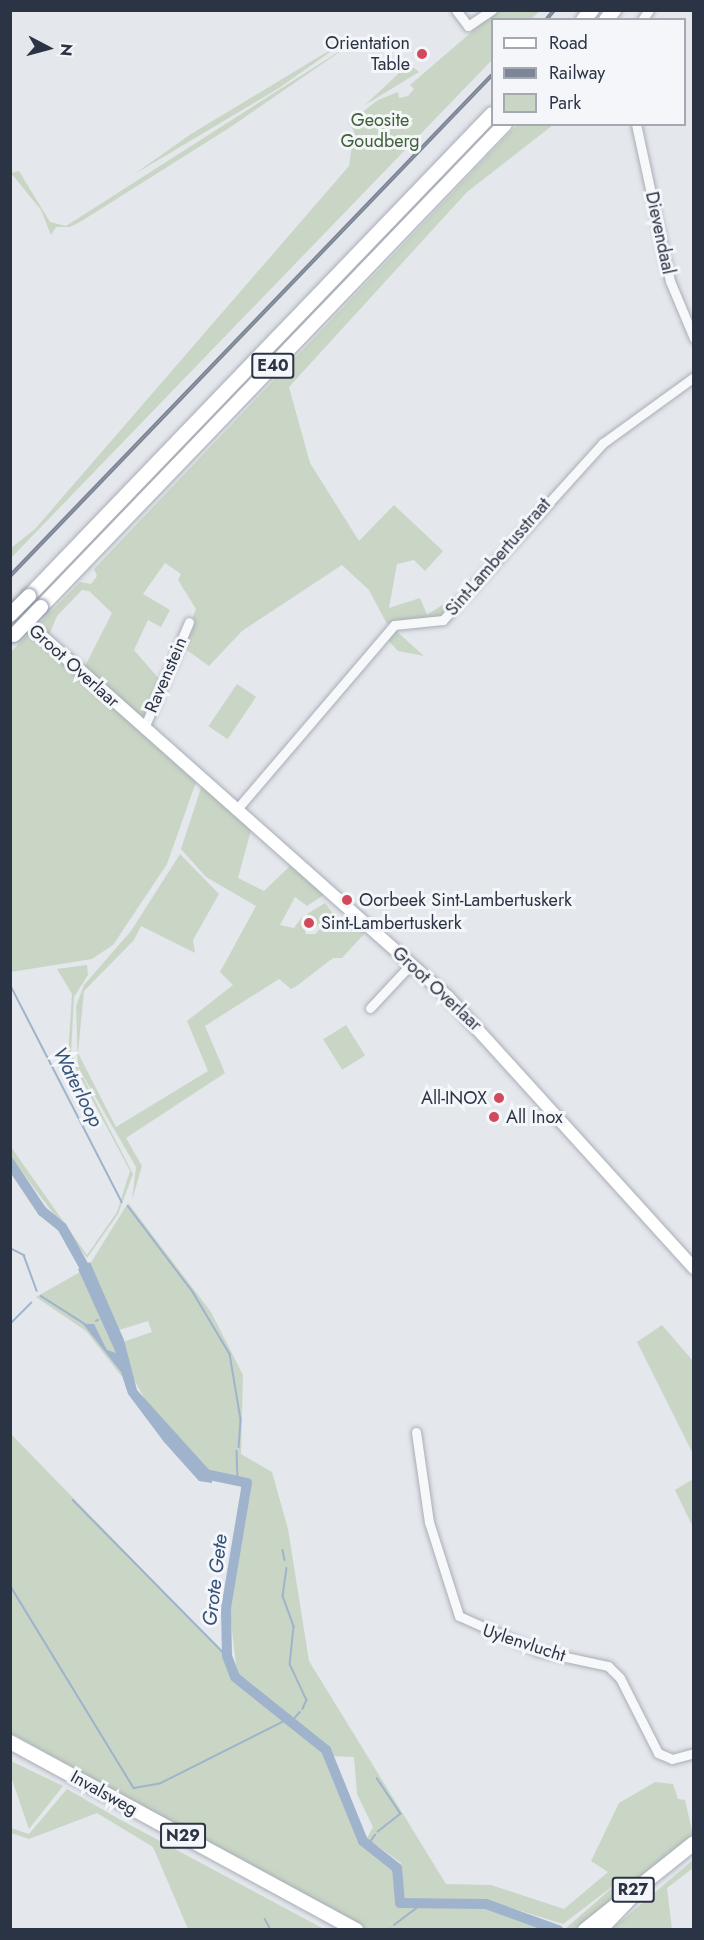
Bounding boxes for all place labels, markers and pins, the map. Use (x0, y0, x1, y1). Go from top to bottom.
place label: Orientation Table (325, 33, 410, 76)
marker: Orientation Table (415, 47, 429, 61)
place label: Oorbeek Sint-Lambertuskerk (359, 889, 572, 911)
marker: Oorbeek Sint-Lambertuskerk (340, 893, 354, 907)
place label: Sint-Lambertuskerk (321, 912, 462, 934)
marker: Sint-Lambertuskerk (302, 916, 316, 930)
place label: All-INOX (421, 1087, 487, 1109)
marker: All-INOX (492, 1091, 506, 1105)
place label: All Inox (506, 1106, 563, 1128)
marker: All Inox (487, 1110, 501, 1124)

